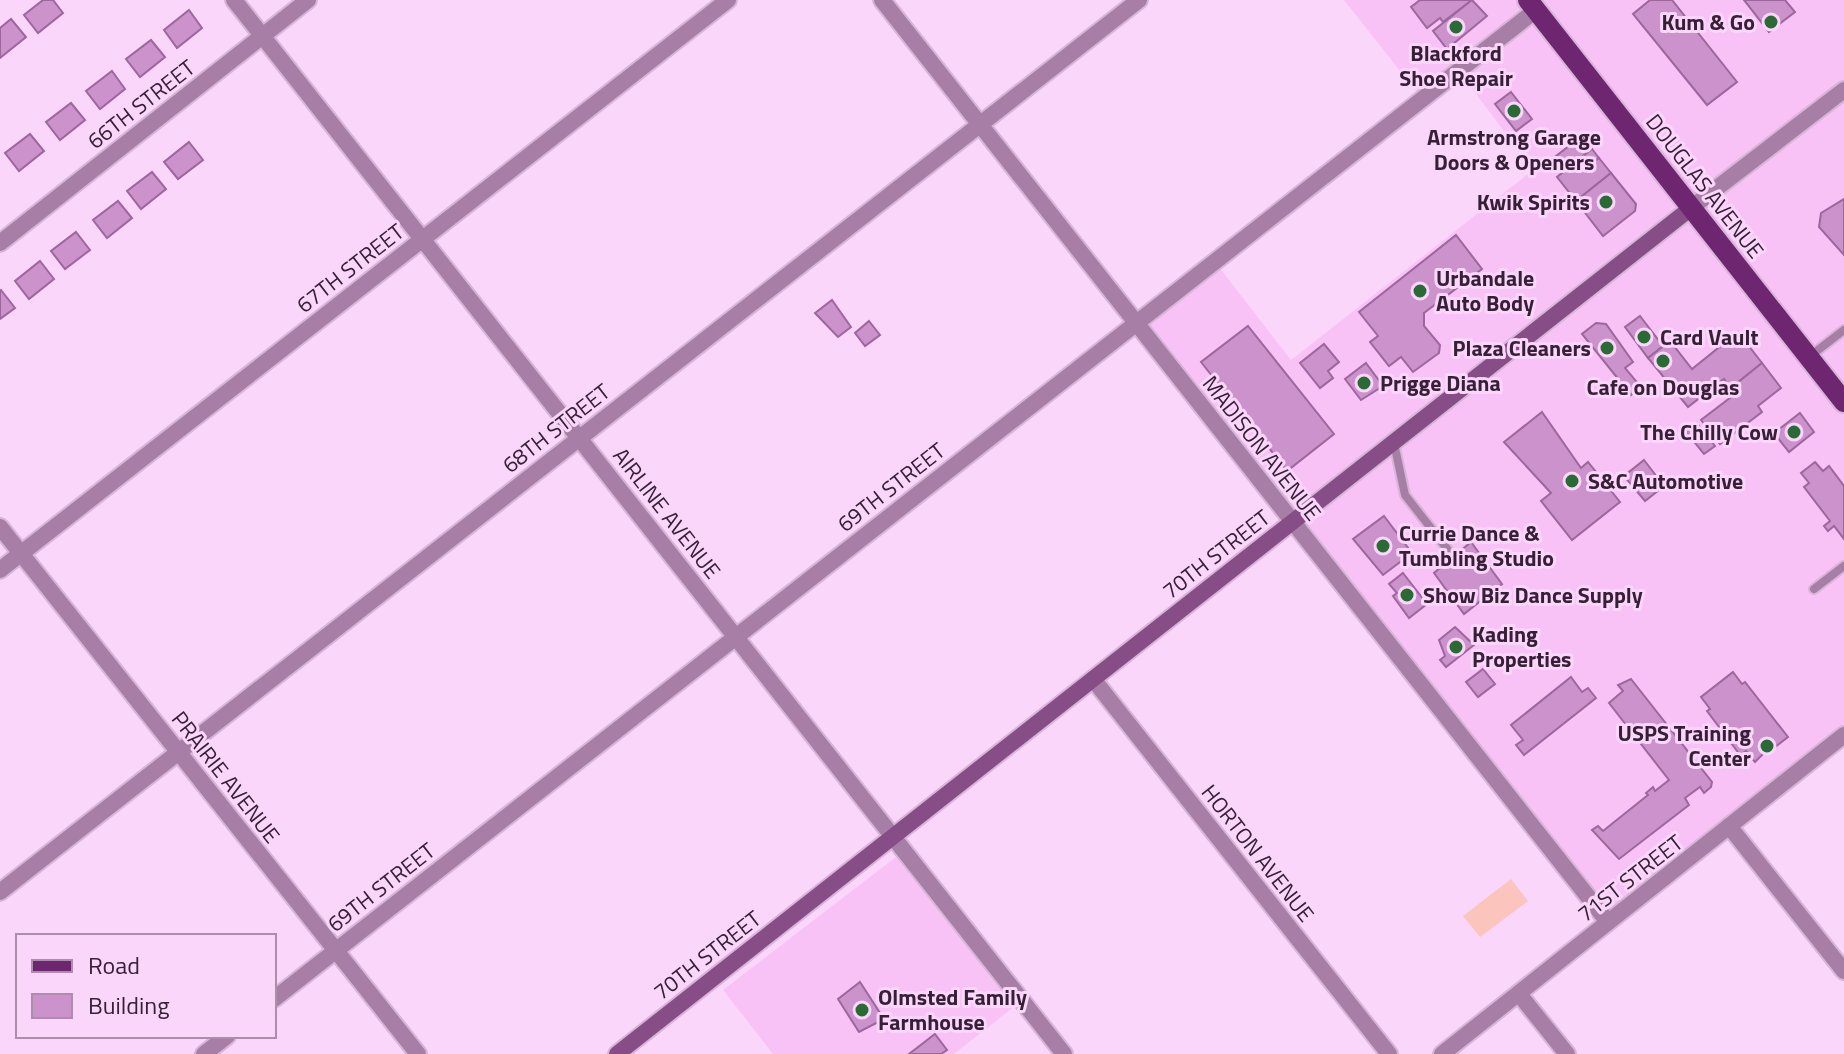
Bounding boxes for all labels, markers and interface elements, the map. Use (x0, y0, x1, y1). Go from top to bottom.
place label: Kum & Go (1661, 5, 1755, 39)
marker: Kum & Go (1762, 13, 1780, 31)
marker: Blackford Shoe Repair (1447, 18, 1465, 36)
place label: Blackford Shoe Repair (1399, 36, 1513, 95)
street label: 66TH STREET (80, 51, 203, 157)
marker: Armstrong Garage Doors & Openers (1505, 102, 1523, 120)
street label: DOUGLAS AVENUE (1638, 106, 1772, 266)
place label: Armstrong Garage Doors & Openers (1427, 120, 1601, 179)
place label: Kwik Spirits (1477, 185, 1590, 219)
marker: Kwik Spirits (1597, 193, 1615, 211)
street label: 67TH STREET (289, 215, 412, 321)
place label: Urbandale Auto Body (1436, 261, 1534, 320)
marker: Urbandale Auto Body (1411, 282, 1429, 300)
place label: Card Vault (1660, 320, 1758, 354)
marker: Card Vault (1635, 328, 1653, 346)
place label: Plaza Cleaners (1452, 331, 1591, 365)
marker: Plaza Cleaners (1598, 339, 1616, 357)
marker: Cafe on Douglas (1654, 352, 1672, 370)
place label: Prigge Diana (1380, 366, 1501, 400)
street label: MADISON AVENUE (1194, 368, 1330, 528)
place label: Cafe on Douglas (1587, 370, 1739, 404)
marker: Prigge Diana (1355, 374, 1373, 392)
street label: 68TH STREET (495, 375, 618, 481)
place label: The Chilly Cow (1640, 415, 1778, 449)
marker: The Chilly Cow (1785, 423, 1803, 441)
street label: 69TH STREET (830, 434, 953, 540)
street label: AIRLINE AVENUE (605, 440, 729, 586)
place label: S&C Automotive (1588, 464, 1743, 498)
marker: S&C Automotive (1563, 472, 1581, 490)
street label: 70TH STREET (1155, 501, 1278, 607)
place label: Currie Dance & Tumbling Studio (1399, 516, 1554, 575)
marker: Currie Dance & Tumbling Studio (1374, 537, 1392, 555)
place label: Show Biz Dance Supply (1423, 578, 1643, 612)
marker: Show Biz Dance Supply (1398, 586, 1416, 604)
place label: Kading Properties (1472, 617, 1572, 676)
marker: Kading Properties (1447, 638, 1465, 656)
street label: PRAIRIE AVENUE (163, 704, 289, 850)
place label: USPS Training Center (1618, 716, 1751, 775)
marker: USPS Training Center (1758, 737, 1776, 755)
street label: HORTON AVENUE (1193, 777, 1323, 929)
street label: 71ST STREET (1570, 826, 1690, 930)
street label: 69TH STREET (320, 834, 443, 940)
street label: 70TH STREET (646, 902, 769, 1008)
legend (16, 934, 276, 1038)
text: Road (88, 947, 140, 983)
place label: Olmsted Family Farmhouse (878, 980, 1027, 1039)
text: Building (88, 987, 170, 1023)
marker: Olmsted Family Farmhouse (853, 1001, 871, 1019)

